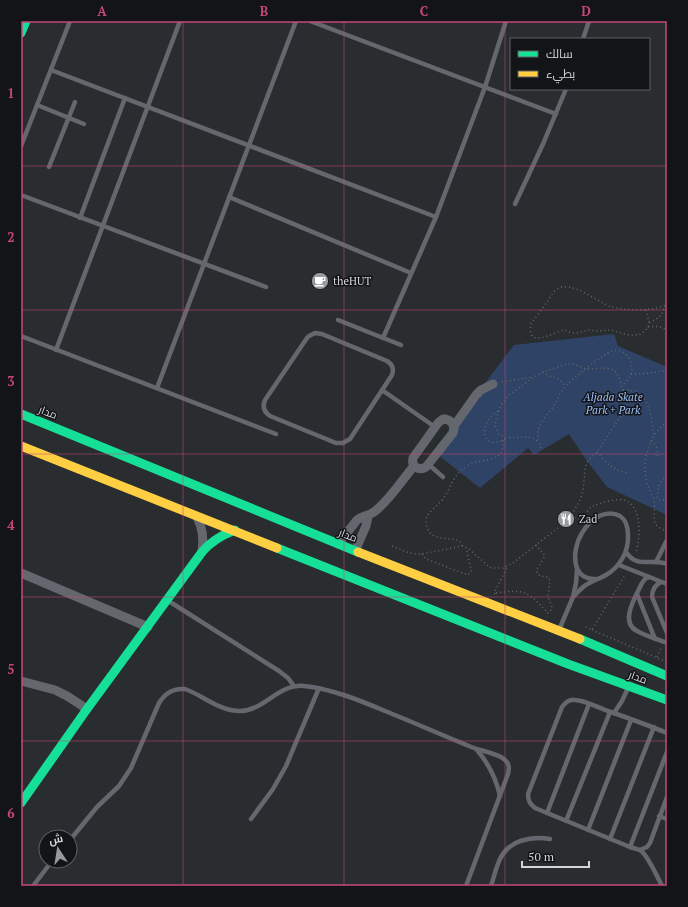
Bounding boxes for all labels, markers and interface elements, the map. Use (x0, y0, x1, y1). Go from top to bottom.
text: A (97, 2, 107, 20)
text: B (260, 2, 268, 20)
text: C (420, 2, 428, 20)
text: D (581, 2, 591, 20)
legend (510, 38, 650, 90)
text: سالك (546, 46, 573, 61)
text: بطيء (546, 66, 575, 84)
text: 1 (7, 84, 15, 102)
text: 2 (7, 228, 15, 246)
cafe icon: theHUT (310, 271, 330, 291)
place label: theHUT (333, 274, 371, 288)
text: 3 (7, 372, 15, 390)
park label: Aljada Skate Park + Park (582, 390, 643, 417)
street label: مدار (36, 402, 59, 422)
restaurant icon: Zad (556, 509, 576, 529)
place label: Zad (579, 512, 597, 526)
text: 4 (7, 516, 15, 534)
street label: مدار (336, 525, 359, 545)
text: 5 (7, 660, 15, 678)
street label: مدار (626, 667, 649, 687)
text: 6 (7, 804, 15, 822)
north arrow (38, 829, 78, 869)
text: ش (48, 831, 64, 848)
scale bar (522, 843, 589, 869)
text: 50 m (528, 849, 555, 864)

